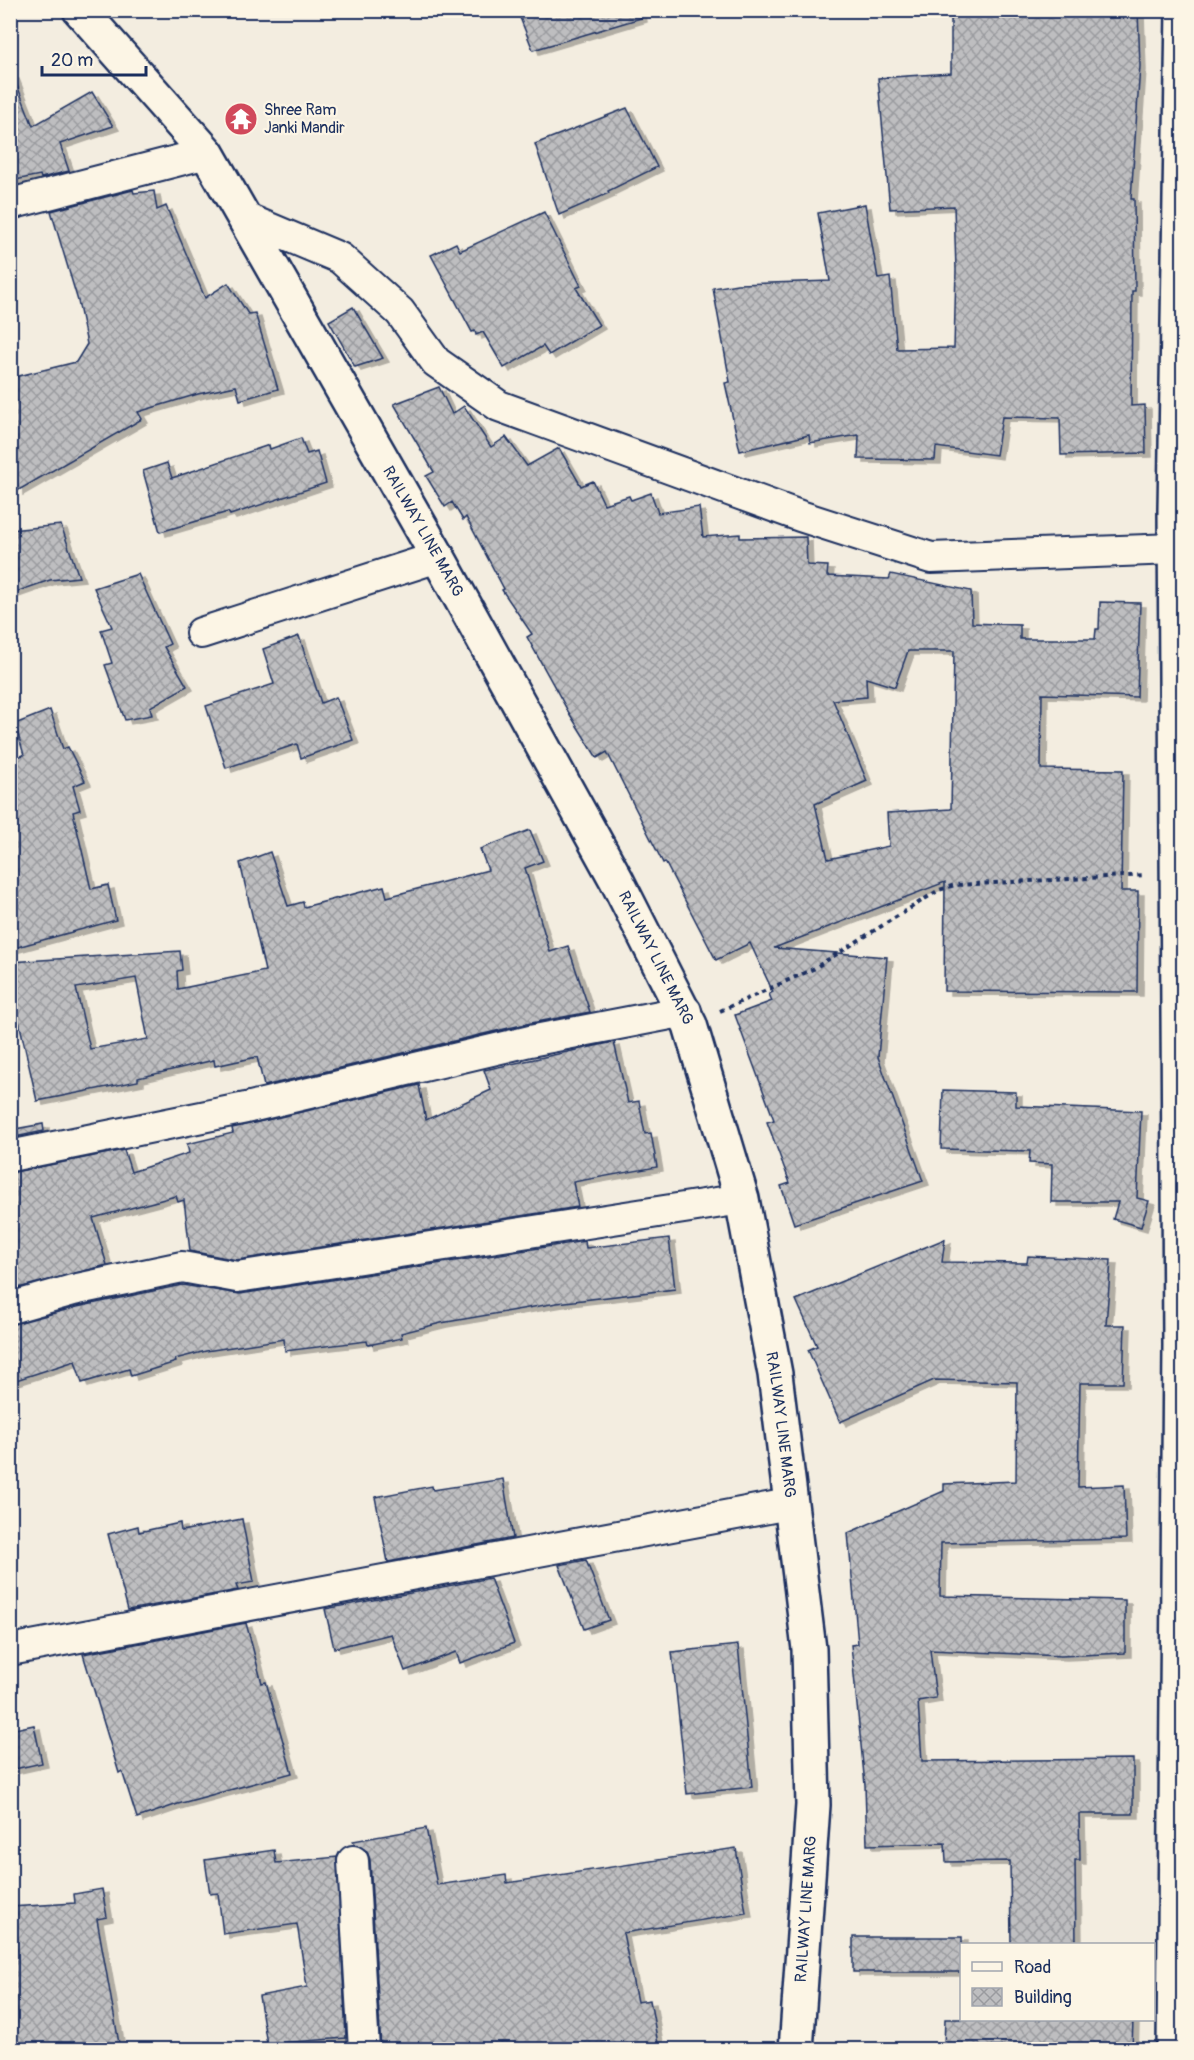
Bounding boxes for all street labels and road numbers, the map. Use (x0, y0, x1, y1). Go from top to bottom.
street label: RAILWAY LINE MARG (378, 462, 468, 600)
street label: RAILWAY LINE MARG (614, 888, 698, 1028)
street label: RAILWAY LINE MARG (761, 1350, 800, 1499)
street label: RAILWAY LINE MARG (791, 1835, 821, 1983)

